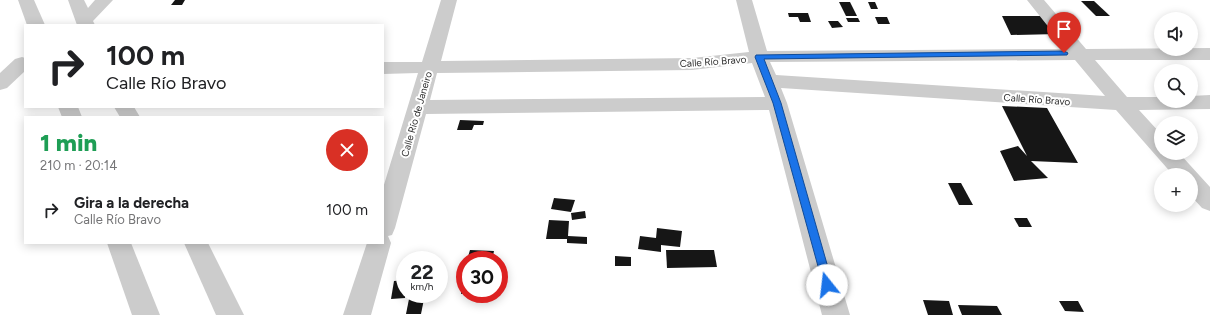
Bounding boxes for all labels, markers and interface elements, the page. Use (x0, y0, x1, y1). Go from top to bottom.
pin (1047, 12, 1081, 53)
map controls (1154, 12, 1198, 212)
button: sound (1154, 12, 1198, 56)
icon: arrive (1053, 18, 1075, 40)
text: 100 m (106, 38, 185, 72)
icon: right (40, 40, 92, 92)
street label: Calle Río Bravo (679, 53, 747, 70)
button: search (1154, 64, 1198, 108)
street label: Calle Río de Janeiro (398, 70, 435, 158)
text: Calle Río Bravo (106, 72, 226, 94)
street label: Calle Río Bravo (1003, 91, 1071, 108)
button: layers (1154, 116, 1198, 160)
text: 1 min (40, 128, 97, 157)
button: close (326, 129, 368, 171)
text: 210 m · 20:14 (40, 158, 117, 173)
button: + (1154, 168, 1198, 212)
text: Gira a la derecha (74, 194, 189, 212)
icon: right (40, 199, 62, 221)
text: 100 m (326, 201, 368, 219)
text: Calle Río Bravo (74, 212, 161, 227)
speed limit sign: 30 (456, 251, 508, 303)
text: 22 (410, 260, 434, 284)
position arrow (806, 264, 848, 306)
text: km/h (411, 280, 433, 293)

